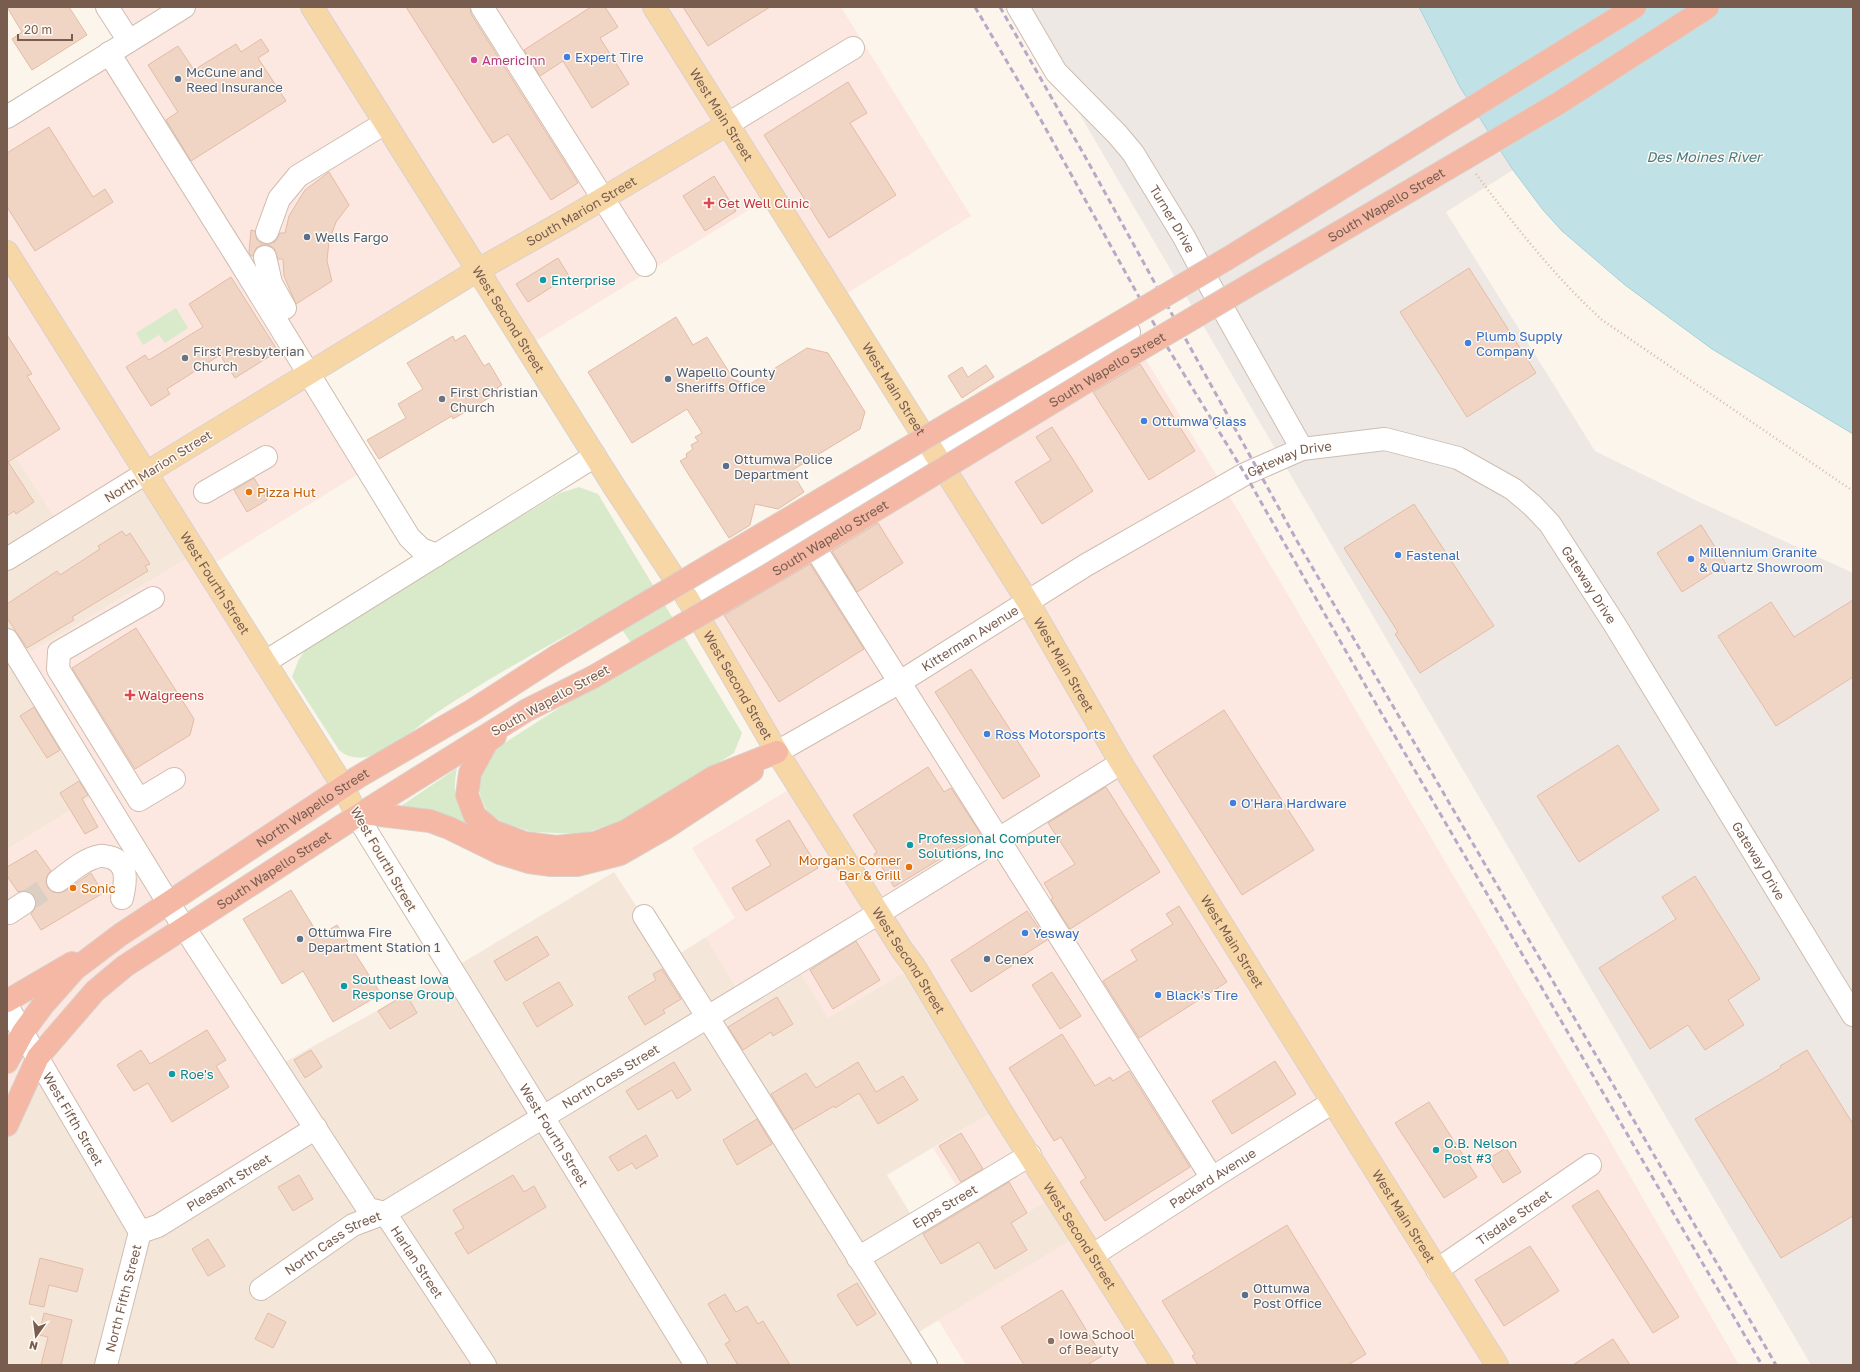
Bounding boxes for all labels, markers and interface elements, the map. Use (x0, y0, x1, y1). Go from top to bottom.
scale bar (18, 16, 72, 42)
text: 20 m (24, 22, 52, 37)
place label: Expert Tire (575, 49, 643, 65)
place label: AmericInn (482, 52, 545, 68)
marker: Expert Tire (562, 52, 572, 62)
marker: AmericInn (469, 55, 479, 65)
place label: McCune and Reed Insurance (186, 64, 283, 95)
street label: West Main Street (686, 65, 757, 164)
marker: McCune and Reed Insurance (173, 74, 183, 84)
water label: Des Moines River (1646, 148, 1764, 165)
street label: South Wapello Street (1325, 164, 1447, 245)
street label: South Marion Street (523, 172, 639, 249)
street label: Turner Drive (1146, 182, 1199, 255)
place label: Get Well Clinic (718, 195, 809, 211)
marker: Get Well Clinic (703, 197, 715, 209)
place label: Wells Fargo (315, 229, 389, 245)
marker: Wells Fargo (302, 232, 312, 242)
street label: West Second Street (469, 263, 548, 376)
place label: Enterprise (551, 272, 616, 288)
marker: Enterprise (538, 275, 548, 285)
street label: South Wapello Street (1046, 328, 1168, 411)
place label: Plumb Supply Company (1476, 328, 1563, 359)
marker: Plumb Supply Company (1463, 338, 1473, 348)
street label: West Main Street (859, 339, 929, 438)
place label: First Presbyterian Church (193, 343, 305, 374)
marker: First Presbyterian Church (180, 353, 190, 363)
place label: Wapello County Sheriffs Office (676, 364, 776, 395)
marker: Wapello County Sheriffs Office (663, 374, 673, 384)
place label: First Christian Church (450, 384, 538, 415)
marker: First Christian Church (437, 394, 447, 404)
place label: Ottumwa Glass (1152, 413, 1247, 429)
marker: Ottumwa Glass (1139, 416, 1149, 426)
street label: North Marion Street (101, 426, 215, 506)
street label: Gateway Drive (1244, 437, 1333, 480)
place label: Ottumwa Police Department (734, 451, 832, 482)
marker: Ottumwa Police Department (721, 461, 731, 471)
place label: Pizza Hut (257, 484, 316, 500)
marker: Pizza Hut (244, 487, 254, 497)
street label: South Wapello Street (769, 496, 891, 579)
street label: West Fourth Street (177, 529, 254, 637)
street label: Gateway Drive (1558, 543, 1620, 626)
place label: Millennium Granite & Quartz Showroom (1699, 544, 1823, 575)
place label: Fastenal (1406, 547, 1460, 563)
marker: Fastenal (1393, 550, 1403, 560)
marker: Millennium Granite & Quartz Showroom (1686, 554, 1696, 564)
street label: Kitterman Avenue (918, 602, 1021, 675)
street label: West Main Street (1031, 614, 1098, 715)
street label: West Second Street (700, 628, 776, 743)
street label: South Wapello Street (488, 661, 612, 739)
place label: Walgreens (138, 687, 204, 703)
marker: Walgreens (125, 690, 135, 700)
place label: Ross Motorsports (995, 726, 1106, 742)
marker: Ross Motorsports (982, 729, 992, 739)
street label: North Wapello Street (253, 764, 372, 851)
place label: O'Hara Hardware (1241, 795, 1347, 811)
marker: O'Hara Hardware (1228, 798, 1238, 808)
street label: West Fourth Street (347, 804, 421, 914)
street label: Gateway Drive (1729, 818, 1789, 903)
street label: South Wapello Street (213, 827, 334, 913)
place label: Professional Computer Solutions, Inc (918, 830, 1061, 861)
marker: Professional Computer Solutions, Inc (905, 840, 915, 850)
place label: Morgan's Corner Bar & Grill (799, 852, 901, 883)
marker: Morgan's Corner Bar & Grill (904, 862, 914, 872)
place label: Sonic (81, 880, 116, 896)
marker: Sonic (68, 883, 78, 893)
street label: West Main Street (1197, 892, 1267, 991)
street label: West Second Street (869, 904, 949, 1017)
place label: Ottumwa Fire Department Station 1 (308, 924, 440, 955)
place label: Yesway (1033, 925, 1080, 941)
marker: Yesway (1020, 928, 1030, 938)
marker: Ottumwa Fire Department Station 1 (295, 934, 305, 944)
place label: Cenex (995, 951, 1034, 967)
marker: Cenex (982, 954, 992, 964)
place label: Southeast Iowa Response Group (352, 971, 454, 1002)
marker: Southeast Iowa Response Group (339, 981, 349, 991)
place label: Black's Tire (1166, 987, 1238, 1003)
marker: Black's Tire (1153, 990, 1163, 1000)
street label: North Cass Street (559, 1040, 662, 1112)
place label: Roe's (180, 1066, 214, 1082)
street label: West Fifth Street (40, 1069, 107, 1169)
marker: Roe's (167, 1069, 177, 1079)
street label: West Fourth Street (516, 1080, 592, 1190)
place label: O.B. Nelson Post #3 (1444, 1135, 1517, 1166)
street label: Packard Avenue (1166, 1145, 1259, 1212)
marker: O.B. Nelson Post #3 (1431, 1145, 1441, 1155)
street label: Pleasant Street (183, 1150, 274, 1214)
street label: West Main Street (1369, 1167, 1439, 1266)
street label: West Second Street (1040, 1179, 1120, 1292)
street label: Epps Street (909, 1181, 980, 1232)
street label: Tisdale Street (1473, 1186, 1554, 1249)
street label: North Cass Street (281, 1207, 383, 1278)
street label: Harlan Street (388, 1223, 447, 1301)
street label: North Fifth Street (102, 1243, 145, 1354)
place label: Ottumwa Post Office (1253, 1280, 1322, 1311)
marker: Ottumwa Post Office (1240, 1290, 1250, 1300)
north arrow (16, 1316, 56, 1356)
place label: Iowa School of Beauty (1059, 1326, 1135, 1357)
marker: Iowa School of Beauty (1046, 1336, 1056, 1346)
text: N (28, 1339, 39, 1354)

